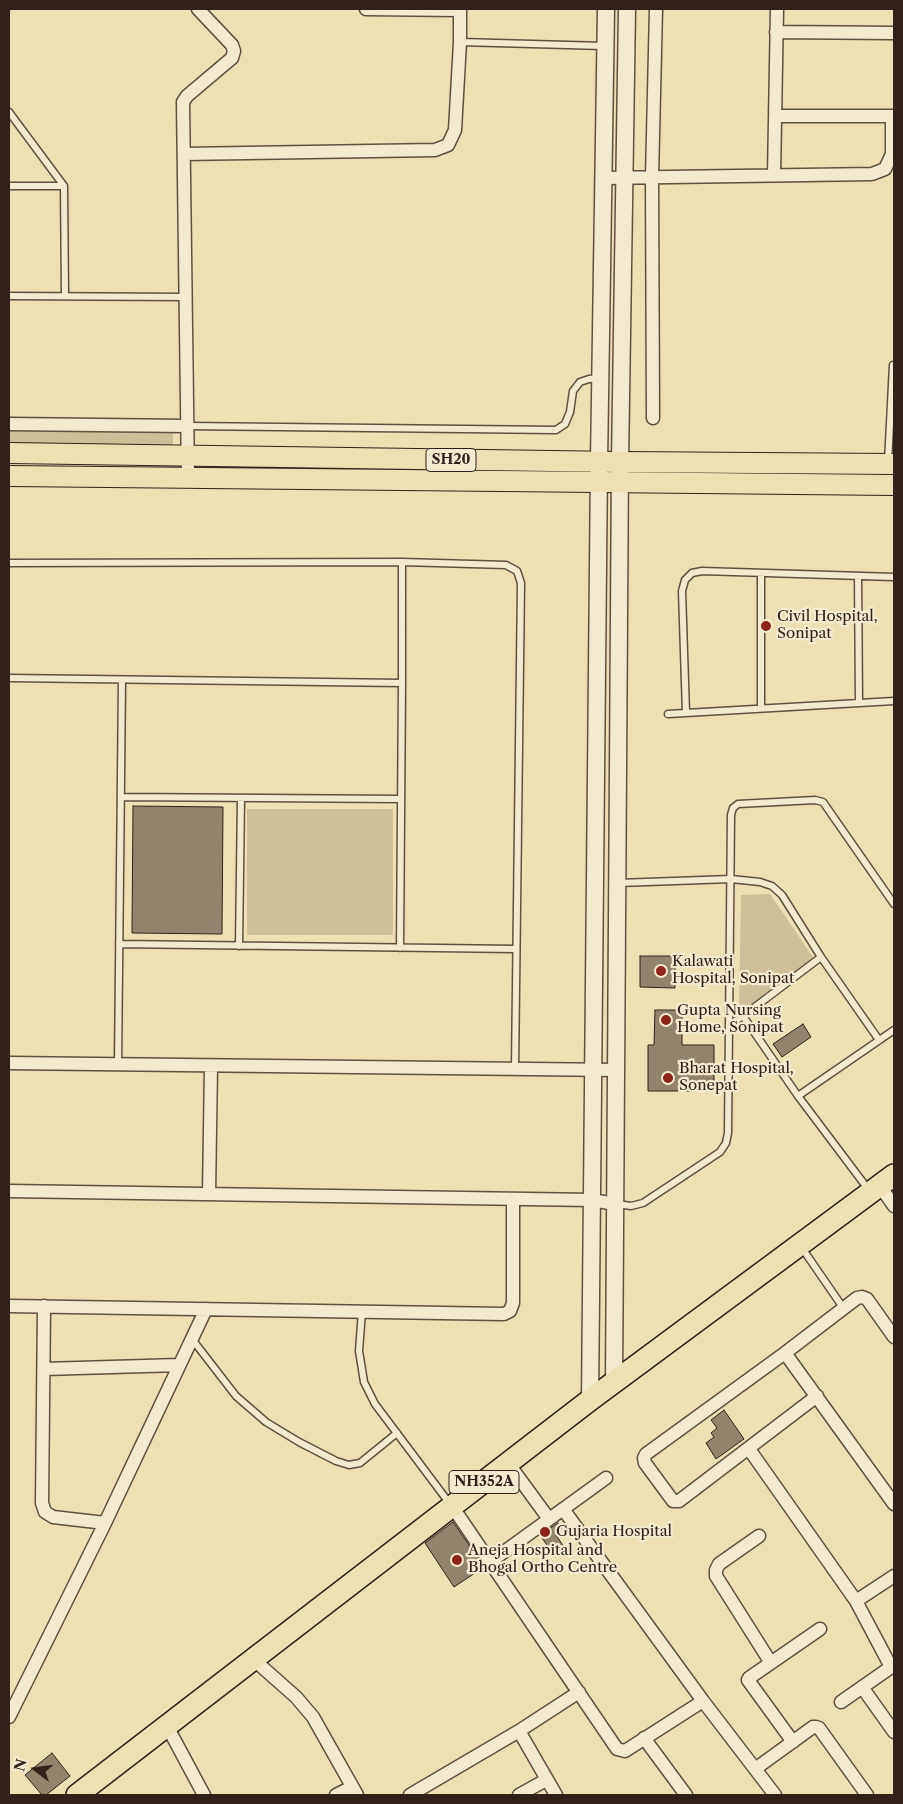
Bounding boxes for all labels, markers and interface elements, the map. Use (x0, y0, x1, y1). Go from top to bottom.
road number: SH20 (426, 448, 476, 472)
place label: Civil Hospital, Sonipat (777, 608, 878, 643)
marker: Civil Hospital, Sonipat (759, 619, 773, 633)
place label: Kalawati Hospital, Sonipat (672, 953, 794, 988)
marker: Kalawati Hospital, Sonipat (654, 964, 668, 978)
place label: Gupta Nursing Home, Sonipat (677, 1002, 784, 1037)
marker: Gupta Nursing Home, Sonipat (659, 1013, 673, 1027)
place label: Bharat Hospital, Sonepat (679, 1060, 794, 1095)
marker: Bharat Hospital, Sonepat (661, 1071, 675, 1085)
road number: NH352A (449, 1470, 519, 1494)
place label: Gujaria Hospital (556, 1523, 672, 1541)
marker: Gujaria Hospital (538, 1525, 552, 1539)
place label: Aneja Hospital and Bhogal Ortho Centre (468, 1542, 617, 1577)
marker: Aneja Hospital and Bhogal Ortho Centre (450, 1553, 464, 1567)
north arrow (10, 1744, 60, 1794)
text: N (10, 1757, 31, 1773)

